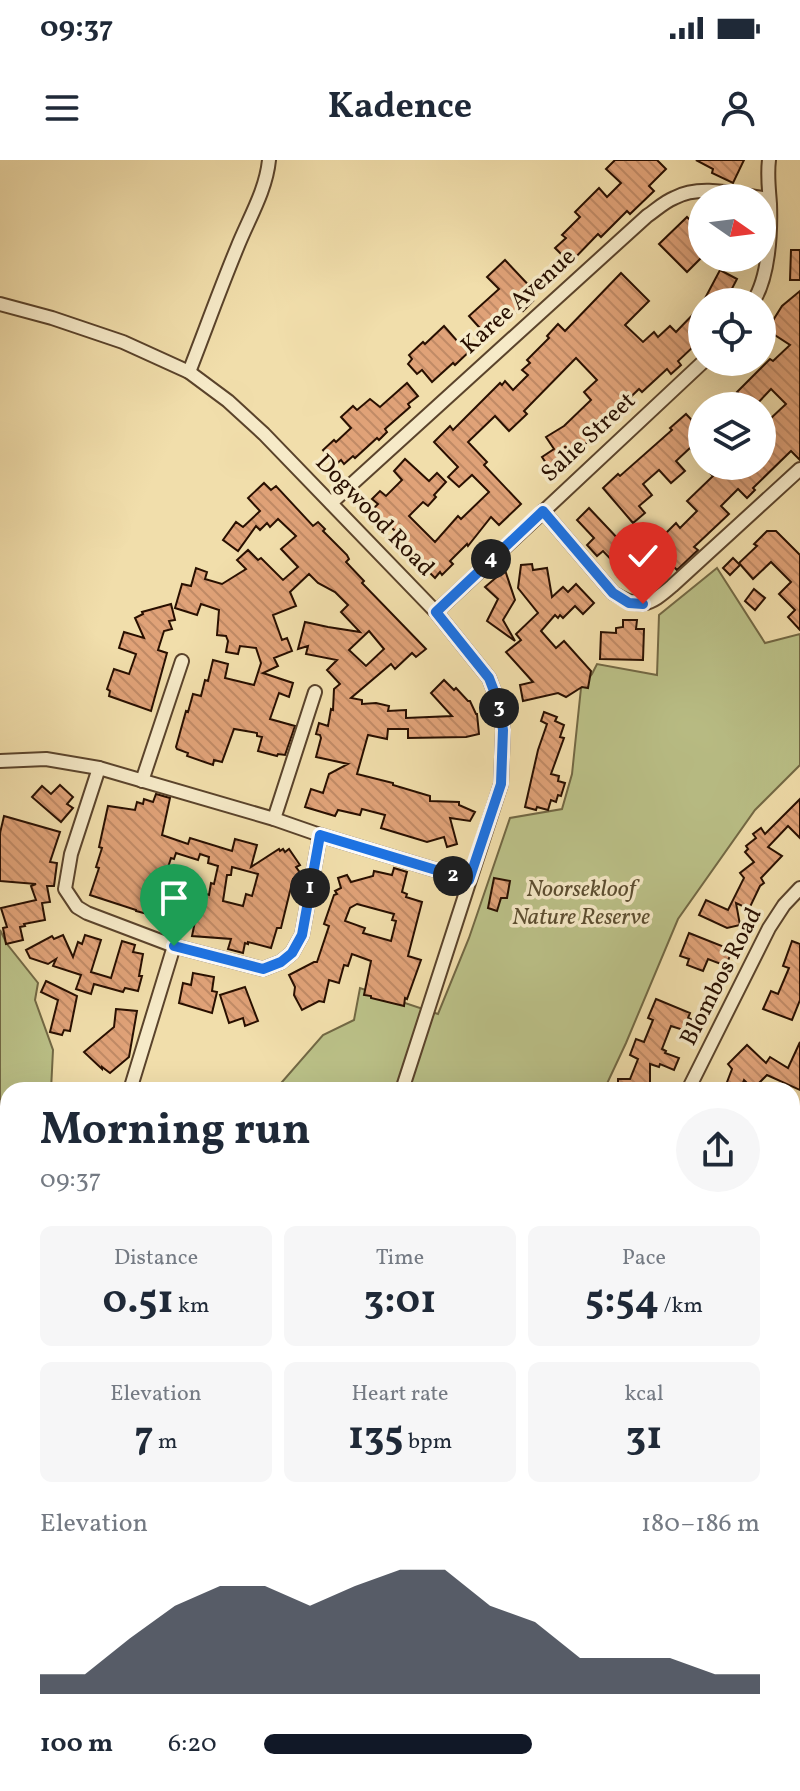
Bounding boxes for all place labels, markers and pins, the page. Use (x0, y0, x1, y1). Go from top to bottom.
pin (609, 522, 677, 604)
pin: 4 (471, 539, 511, 579)
pin: 3 (479, 688, 519, 728)
pin: 2 (433, 856, 473, 896)
pin (140, 864, 208, 946)
pin: 1 (290, 868, 330, 908)

